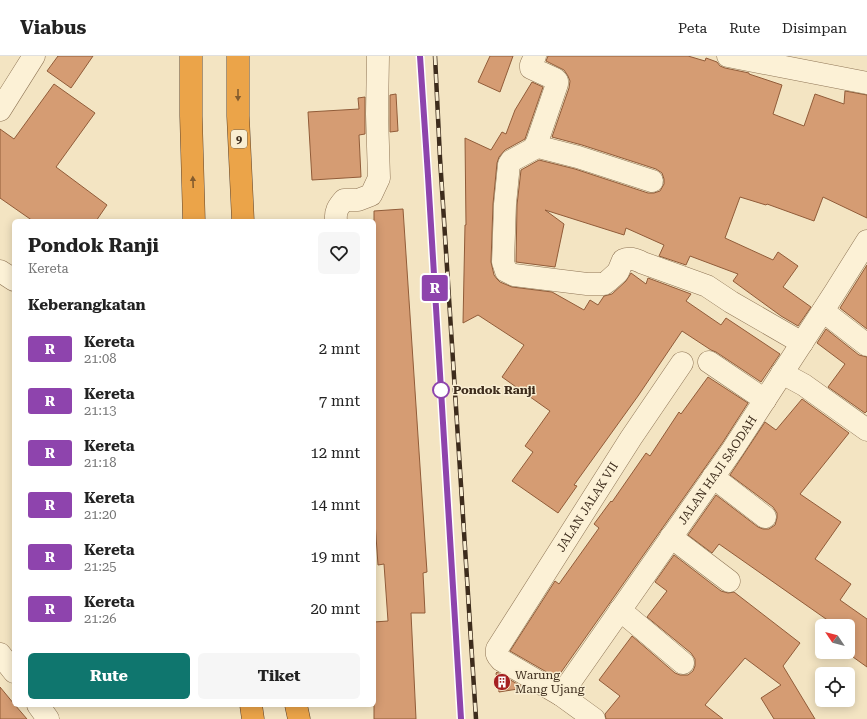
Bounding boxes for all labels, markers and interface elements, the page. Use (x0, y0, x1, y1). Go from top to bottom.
text: Viabus (20, 16, 86, 39)
text: Peta (678, 20, 707, 36)
text: Rute (729, 20, 760, 36)
text: Disimpan (782, 20, 847, 36)
one-way arrow (235, 89, 241, 102)
road number: 9 (231, 130, 247, 148)
one-way arrow (190, 175, 196, 188)
button: heart (318, 232, 360, 274)
text: Pondok Ranji (28, 234, 159, 257)
text: Kereta (28, 261, 69, 276)
line badge: R (422, 275, 448, 301)
text: R (430, 280, 440, 296)
text: Keberangkatan (28, 296, 146, 314)
text: Kereta (84, 333, 135, 351)
text: 2 mnt (319, 340, 360, 358)
text: R (45, 341, 55, 357)
text: 21:08 (84, 351, 116, 366)
marker: Pondok Ranji (432, 381, 450, 399)
place label: Pondok Ranji (453, 383, 536, 397)
text: Kereta (84, 385, 135, 403)
text: 7 mnt (319, 392, 360, 410)
text: R (45, 393, 55, 409)
text: 21:13 (84, 403, 116, 418)
street label: JALAN HAJI SAODAH (675, 413, 760, 527)
text: Kereta (84, 437, 135, 455)
text: 12 mnt (310, 444, 360, 462)
text: R (45, 445, 55, 461)
text: 21:18 (84, 455, 116, 470)
street label: JALAN JALAK VII (554, 460, 621, 554)
text: Kereta (84, 489, 135, 507)
text: 14 mnt (310, 496, 360, 514)
text: R (45, 497, 55, 513)
text: 21:20 (84, 507, 116, 522)
text: Kereta (84, 541, 135, 559)
text: 19 mnt (310, 548, 360, 566)
text: R (45, 549, 55, 565)
text: 21:25 (84, 559, 116, 574)
text: Kereta (84, 593, 135, 611)
text: 20 mnt (310, 600, 360, 618)
text: R (45, 601, 55, 617)
text: 21:26 (84, 611, 116, 626)
north arrow (815, 619, 855, 659)
map controls (815, 619, 855, 707)
button: Rute (28, 653, 190, 699)
button: Tiket (198, 653, 360, 699)
button: locate (815, 667, 855, 707)
place label: Warung Mang Ujang (515, 668, 585, 696)
building icon: Warung Mang Ujang (492, 672, 512, 692)

